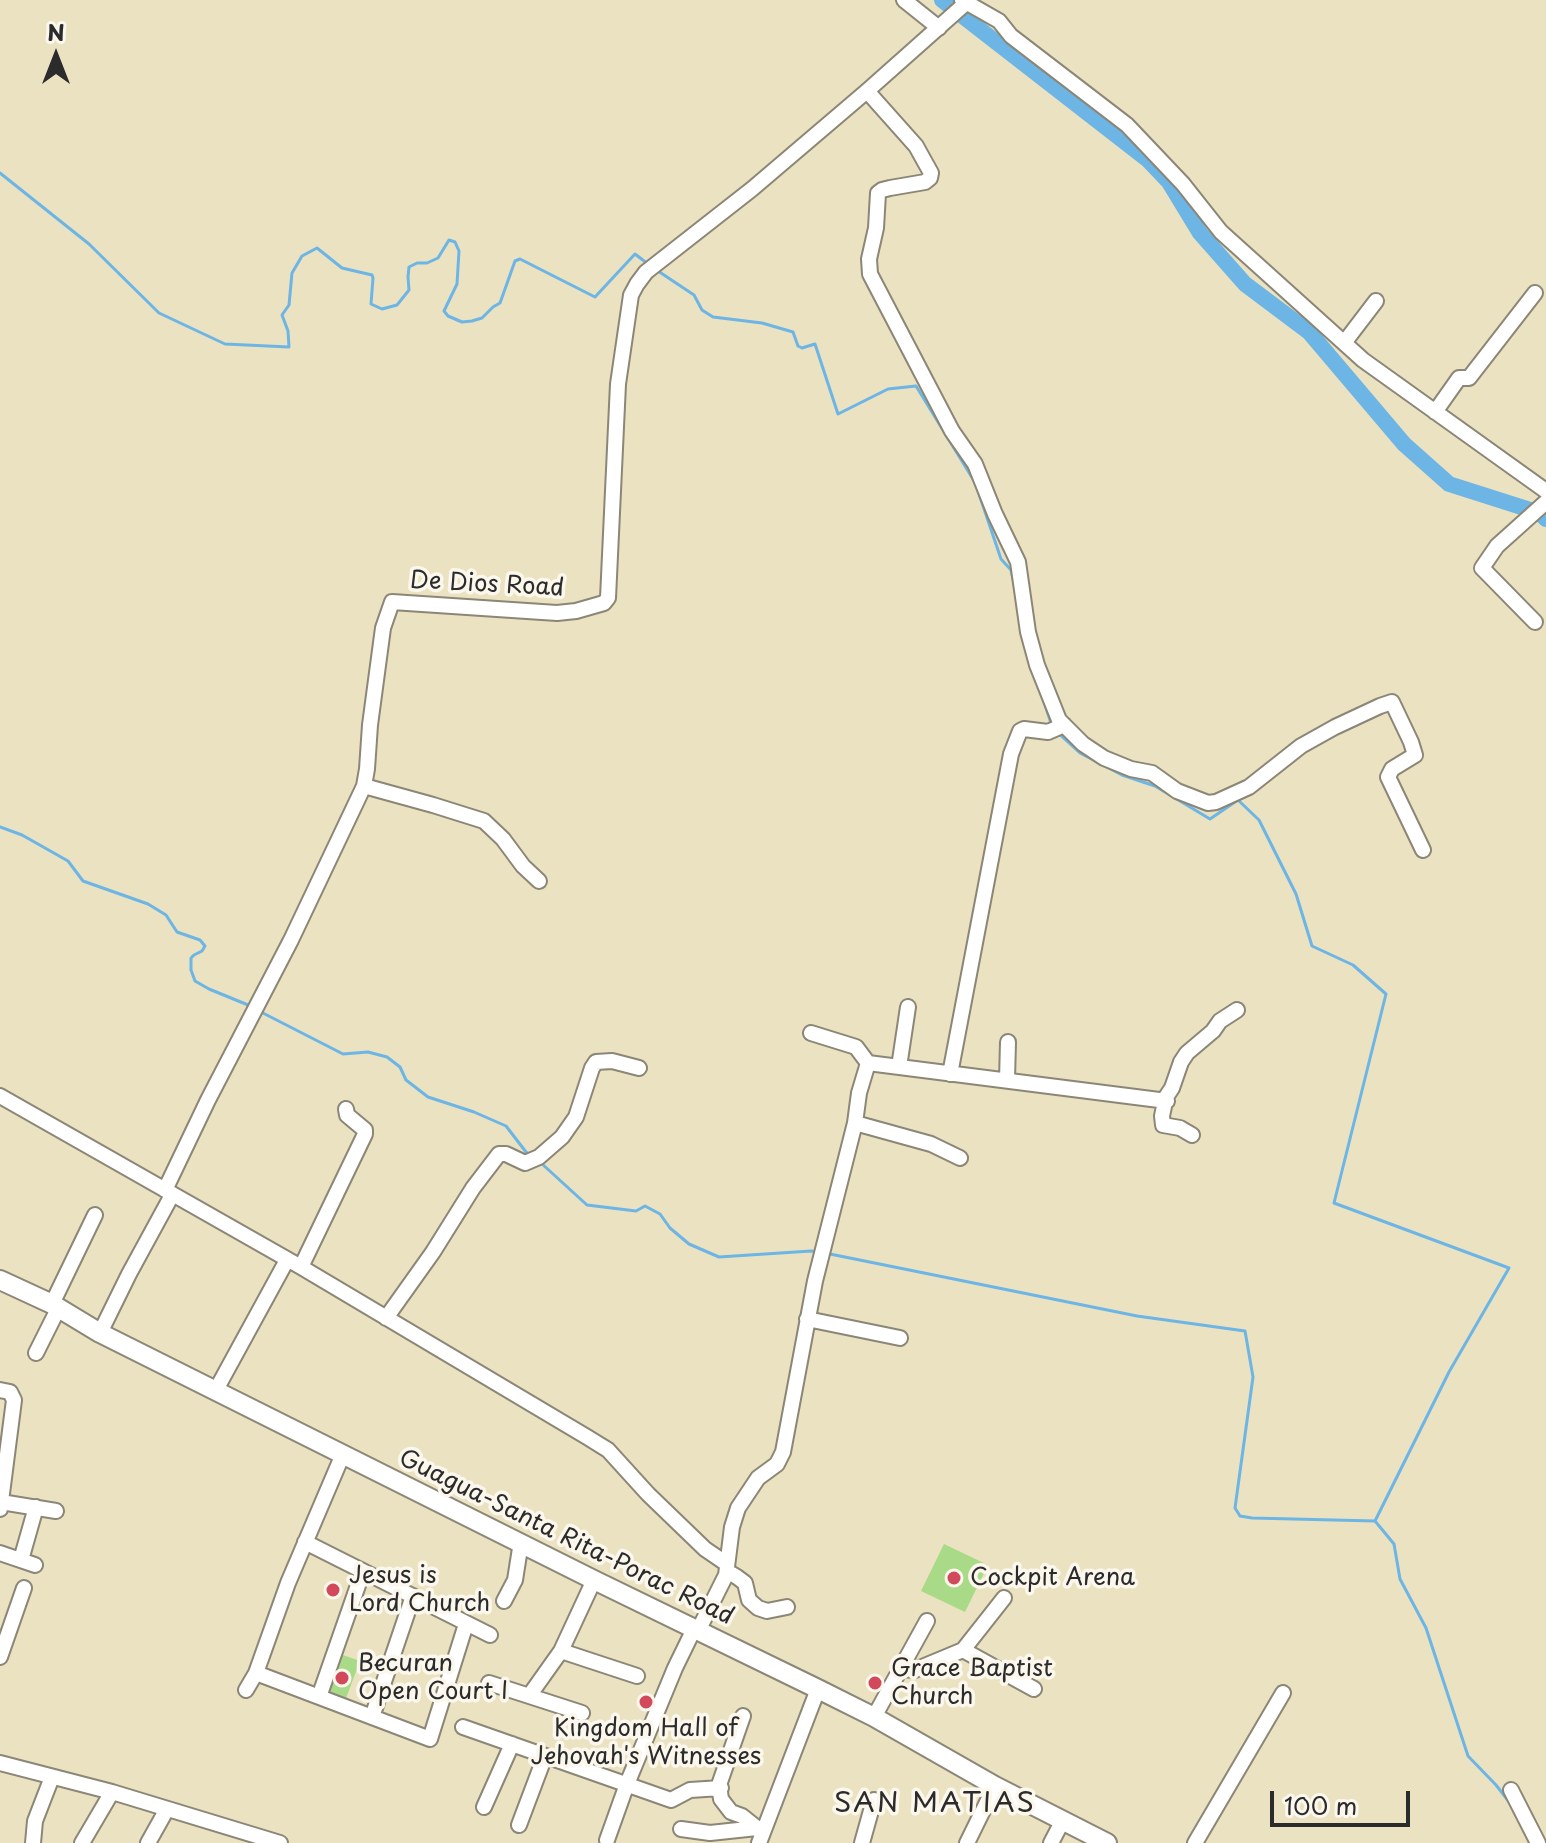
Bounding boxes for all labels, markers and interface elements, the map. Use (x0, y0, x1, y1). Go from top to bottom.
text: N (47, 15, 65, 48)
north arrow (16, 16, 96, 96)
street label: De Dios Road (409, 567, 565, 603)
street label: Guagua-Santa Rita-Porac Road (394, 1444, 738, 1632)
place label: Jesus is Lord Church (349, 1562, 490, 1618)
place label: Cockpit Arena (970, 1564, 1135, 1592)
marker: Cockpit Arena (945, 1569, 963, 1587)
marker: Jesus is Lord Church (324, 1581, 342, 1599)
place label: Becuran Open Court I (358, 1650, 508, 1706)
place label: Grace Baptist Church (891, 1655, 1053, 1711)
marker: Becuran Open Court I (333, 1669, 351, 1687)
marker: Grace Baptist Church (866, 1674, 884, 1692)
marker: Kingdom Hall of Jehovah's Witnesses (637, 1693, 655, 1711)
place label: Kingdom Hall of Jehovah's Witnesses (531, 1715, 761, 1771)
scale bar (1274, 1775, 1414, 1825)
district label: SAN MATIAS (834, 1787, 1036, 1821)
text: 100 m (1284, 1787, 1357, 1823)

